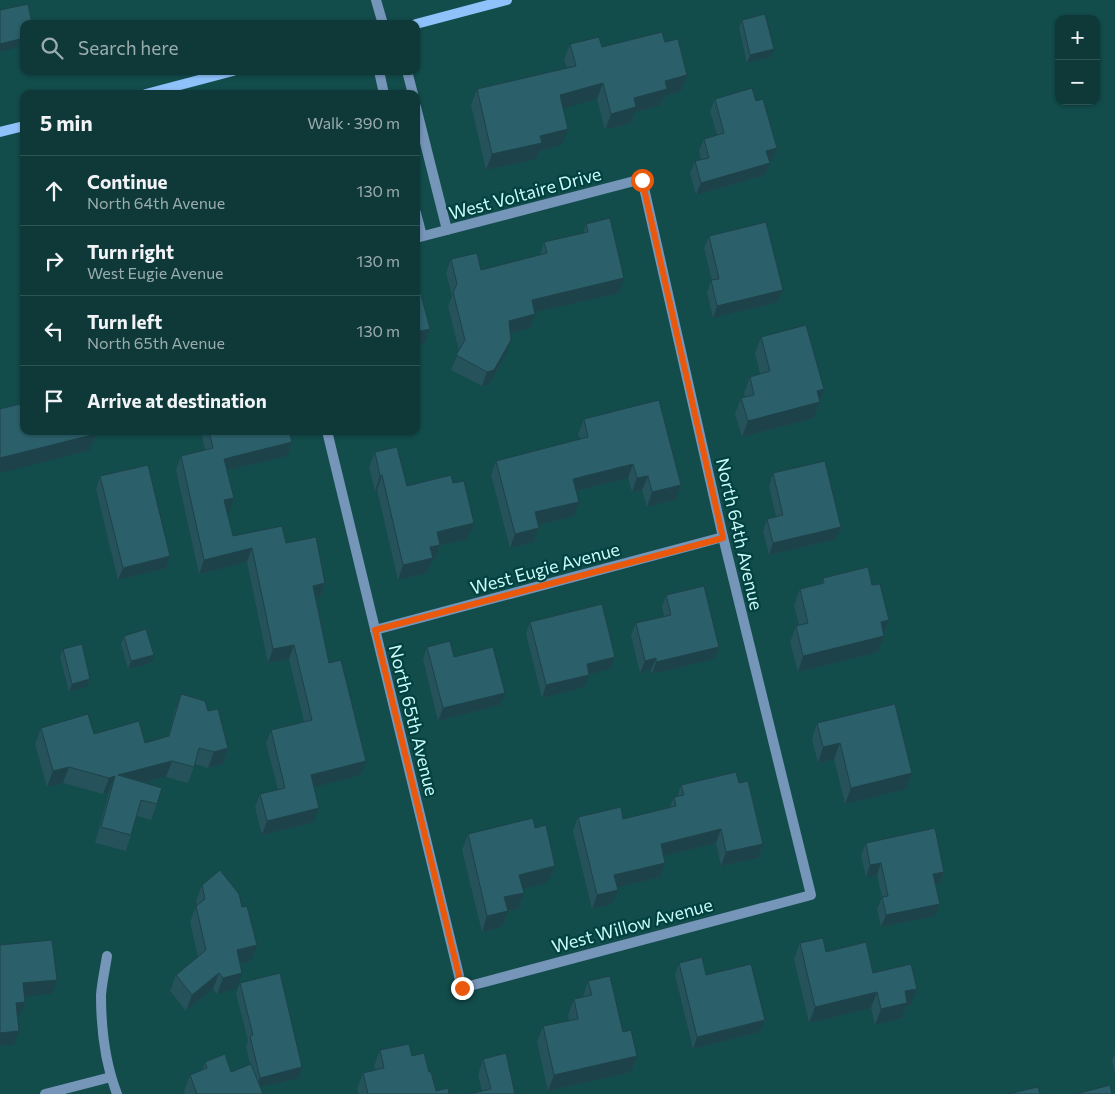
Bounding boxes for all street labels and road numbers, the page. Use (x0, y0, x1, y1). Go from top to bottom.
street label: West Voltaire Drive (446, 162, 604, 224)
street label: North 64th Avenue (712, 456, 768, 612)
street label: West Eugie Avenue (468, 537, 622, 599)
street label: North 65th Avenue (385, 642, 443, 798)
street label: West Willow Avenue (549, 893, 715, 957)

